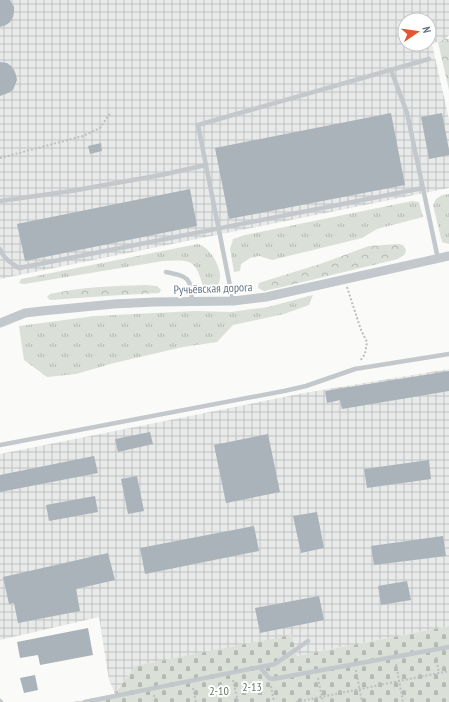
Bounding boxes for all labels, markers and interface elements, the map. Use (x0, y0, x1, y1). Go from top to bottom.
north arrow (397, 12, 437, 52)
text: N (419, 25, 434, 34)
street label: Ручьёвская дорога (173, 279, 253, 297)
park label: 2-13 (242, 679, 262, 694)
park label: 2-10 (209, 683, 229, 698)

